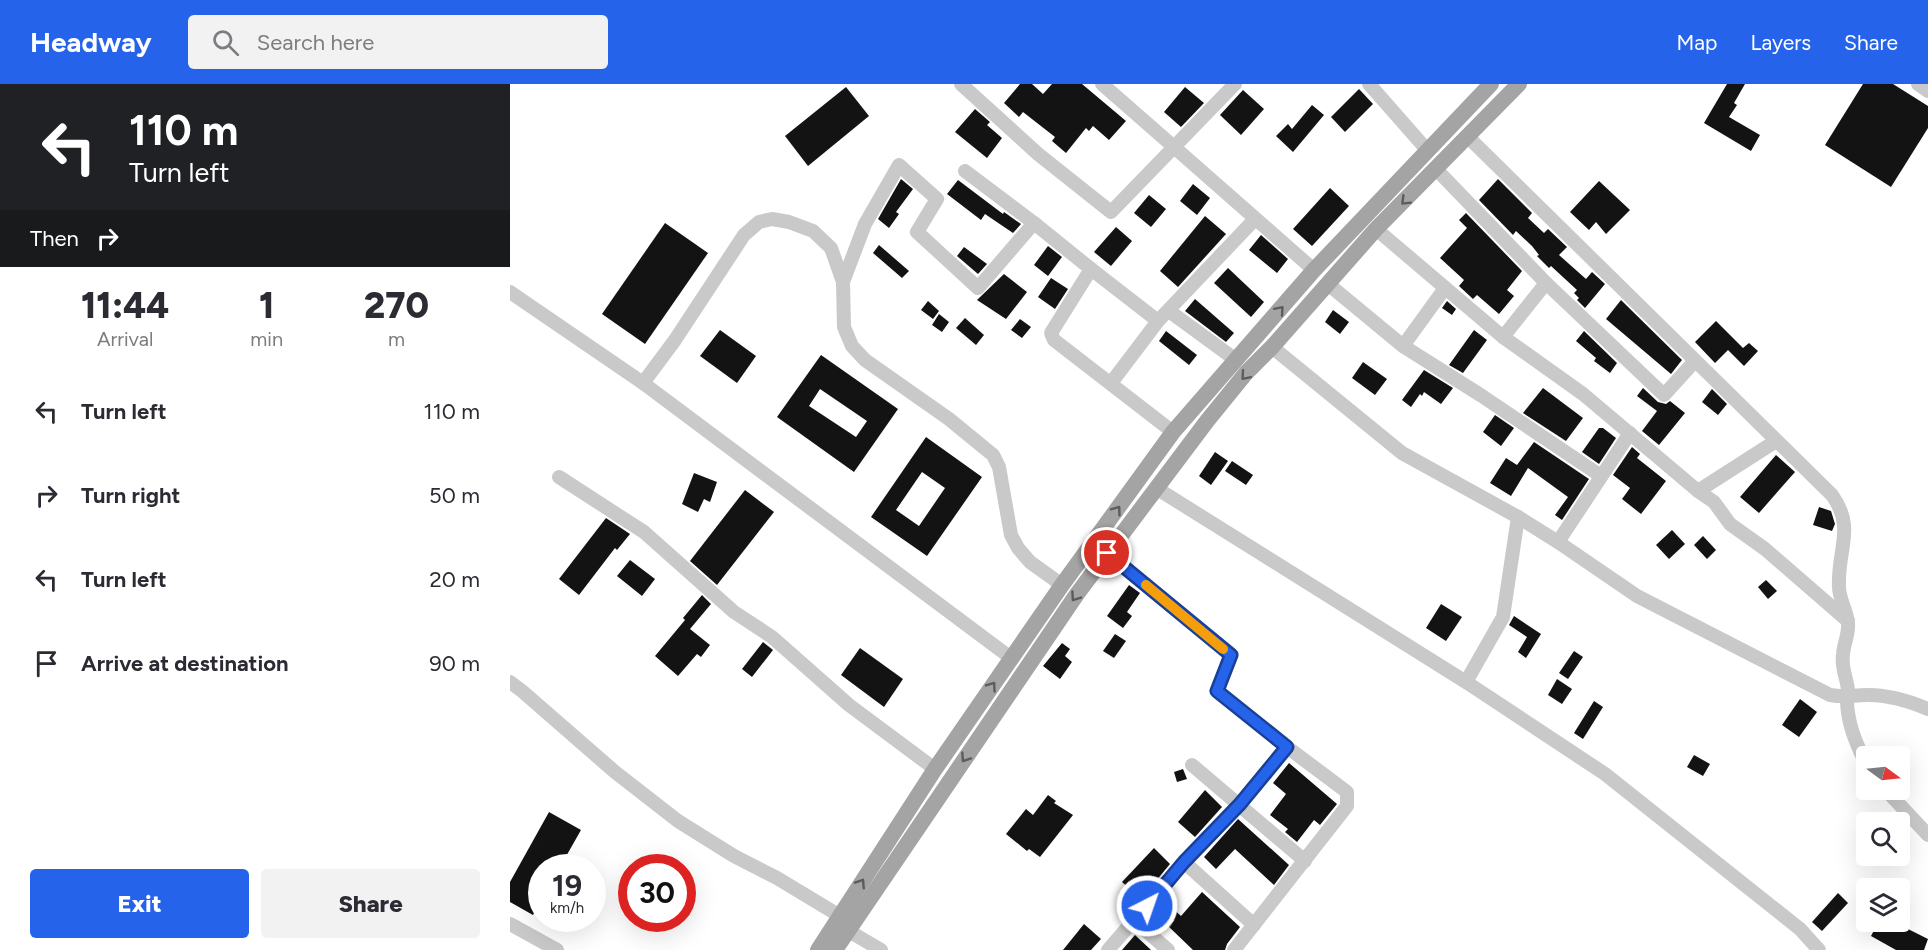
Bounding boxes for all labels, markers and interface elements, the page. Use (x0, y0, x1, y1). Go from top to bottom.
search box (188, 15, 608, 69)
text: Headway (30, 25, 152, 59)
icon: search (209, 26, 242, 59)
text: Search here (257, 29, 374, 56)
text: Map (1677, 30, 1717, 55)
text: Layers (1750, 30, 1811, 55)
text: Share (1844, 30, 1898, 55)
text: 110 m (129, 105, 238, 156)
icon: left (30, 108, 108, 186)
text: Turn left (129, 156, 229, 189)
one-way arrow (1401, 193, 1412, 204)
icon: right (91, 222, 124, 255)
text: Then (30, 225, 79, 252)
text: 11:44 (81, 284, 169, 327)
text: 1 (259, 284, 274, 327)
text: 270 (364, 284, 429, 327)
one-way arrow (1273, 306, 1284, 316)
text: Arrival (97, 327, 153, 351)
text: min (250, 327, 283, 351)
text: m (388, 327, 405, 351)
one-way arrow (1241, 369, 1252, 379)
icon: left (30, 395, 63, 428)
text: Turn left (81, 398, 167, 425)
text: 110 m (424, 398, 480, 425)
icon: right (30, 479, 63, 512)
text: Turn right (81, 482, 180, 509)
text: 50 m (429, 482, 480, 509)
one-way arrow (1110, 505, 1121, 516)
pin (1081, 527, 1132, 578)
icon: arrive (1090, 536, 1123, 569)
icon: left (30, 563, 63, 596)
text: Turn left (81, 566, 167, 593)
text: 20 m (429, 566, 480, 593)
one-way arrow (1071, 590, 1082, 601)
icon: arrive (30, 647, 63, 680)
text: Arrive at destination (81, 650, 289, 677)
text: 90 m (429, 650, 480, 677)
one-way arrow (985, 681, 996, 692)
north arrow (1856, 746, 1910, 800)
map controls (1856, 746, 1910, 932)
one-way arrow (961, 751, 972, 762)
button: search (1856, 812, 1910, 866)
speed limit sign: 30 (618, 854, 696, 932)
text: 19 (552, 867, 582, 904)
button: Exit (30, 869, 249, 938)
button: Share (261, 869, 480, 938)
position arrow (1115, 874, 1179, 938)
button: layers (1856, 878, 1910, 932)
one-way arrow (854, 879, 865, 890)
text: km/h (550, 899, 584, 917)

